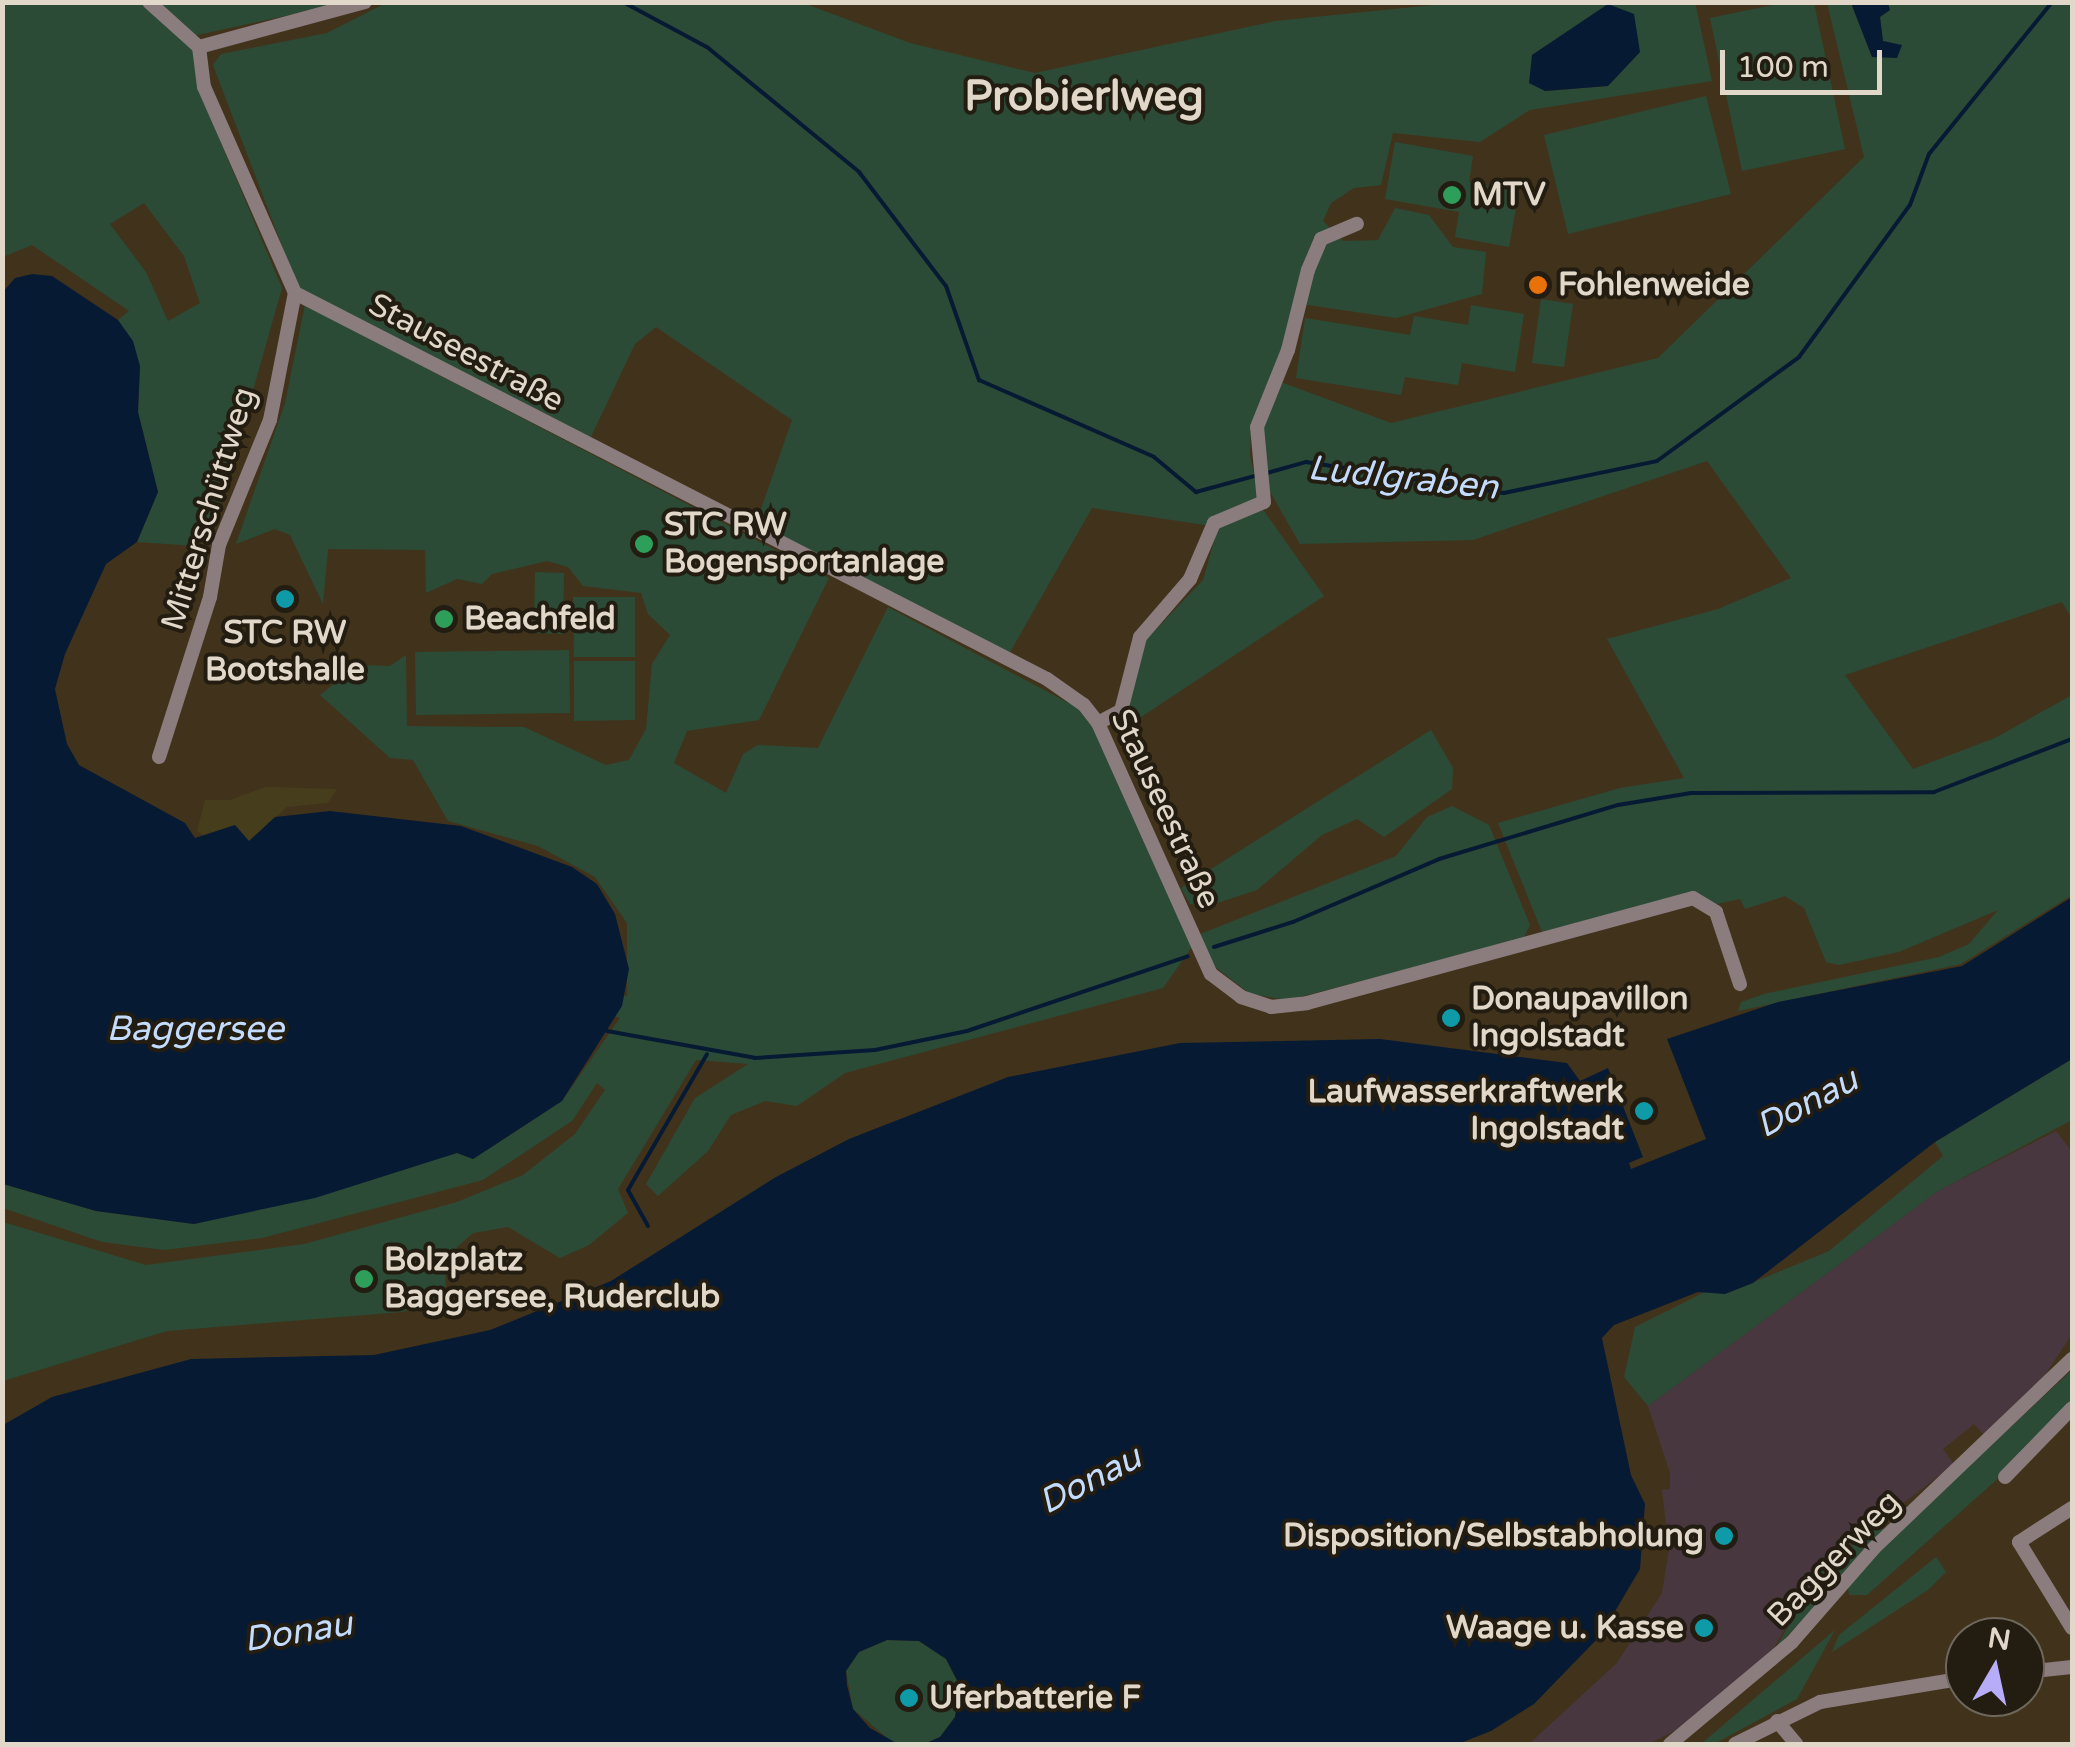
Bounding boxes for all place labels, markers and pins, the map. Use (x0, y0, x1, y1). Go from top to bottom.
place label: MTV (1472, 176, 1546, 214)
marker: MTV (1441, 184, 1463, 206)
place label: Fohlenweide (1558, 266, 1750, 304)
marker: Fohlenweide (1527, 274, 1549, 296)
place label: STC RW Bogensportanlage (664, 507, 944, 582)
marker: STC RW Bogensportanlage (633, 533, 655, 555)
marker: STC RW Bootshalle (274, 588, 296, 610)
place label: Beachfeld (464, 600, 616, 638)
marker: Beachfeld (433, 608, 455, 630)
place label: STC RW Bootshalle (205, 615, 365, 690)
place label: Donaupavillon Ingolstadt (1471, 981, 1688, 1056)
marker: Donaupavillon Ingolstadt (1440, 1007, 1462, 1029)
place label: Laufwasserkraftwerk Ingolstadt (1308, 1074, 1624, 1149)
marker: Laufwasserkraftwerk Ingolstadt (1633, 1100, 1655, 1122)
place label: Bolzplatz Baggersee, Ruderclub (384, 1242, 720, 1317)
marker: Bolzplatz Baggersee, Ruderclub (353, 1268, 375, 1290)
place label: Disposition/Selbstabholung (1283, 1517, 1704, 1555)
marker: Disposition/Selbstabholung (1713, 1525, 1735, 1547)
place label: Waage u. Kasse (1446, 1609, 1684, 1647)
marker: Waage u. Kasse (1693, 1617, 1715, 1639)
place label: Uferbatterie F (929, 1679, 1141, 1717)
marker: Uferbatterie F (898, 1687, 920, 1709)

